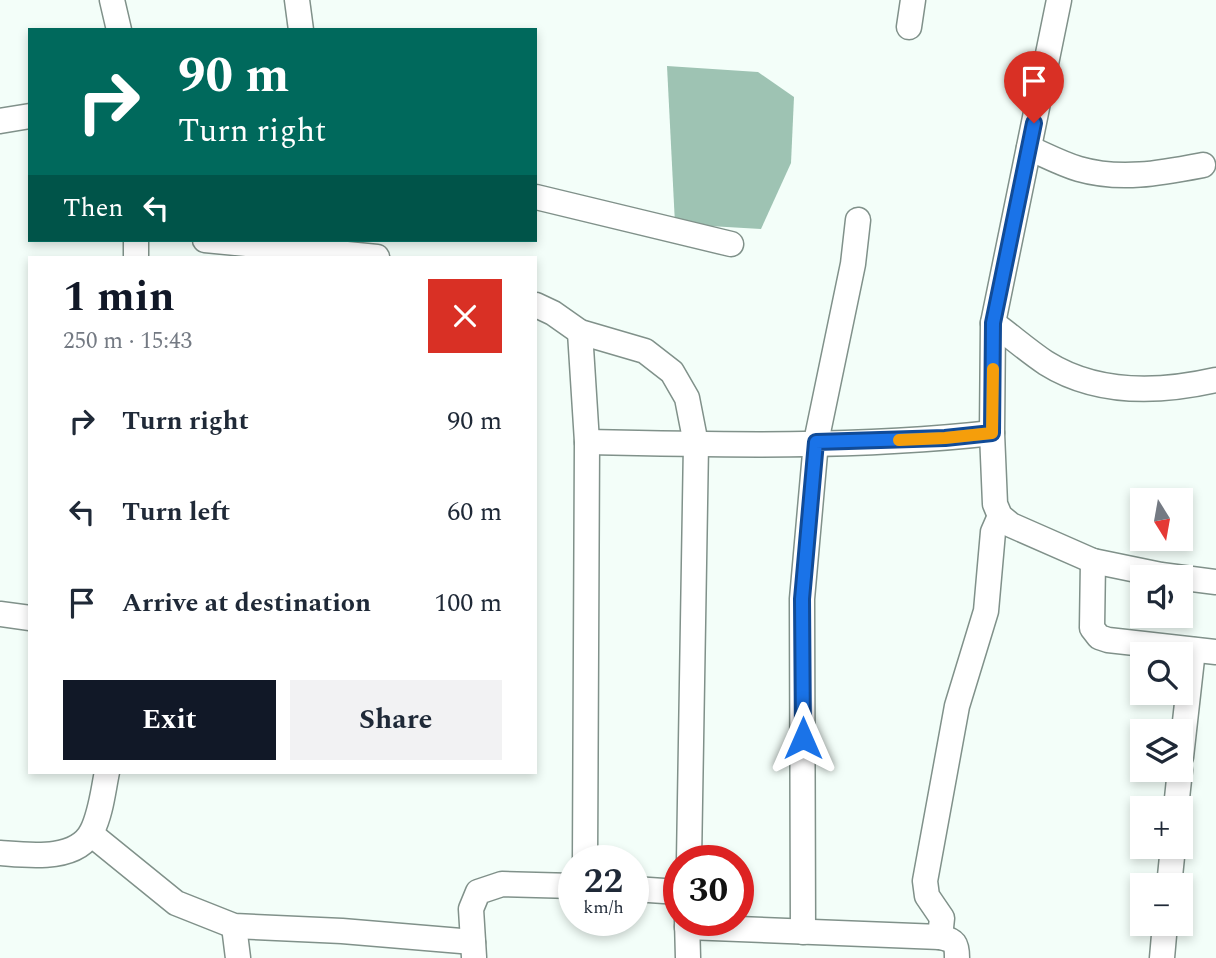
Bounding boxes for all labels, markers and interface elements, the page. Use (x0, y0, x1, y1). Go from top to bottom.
text: 90 m (178, 39, 289, 114)
pin (1004, 51, 1064, 123)
icon: right (63, 56, 154, 147)
icon: arrive (1015, 62, 1053, 100)
text: Turn right (178, 107, 326, 156)
text: Then (63, 188, 123, 228)
icon: left (137, 189, 175, 227)
text: 1 min (63, 266, 175, 329)
button: close (428, 279, 502, 353)
text: 250 m · 15:43 (63, 324, 192, 359)
text: Turn right (122, 401, 249, 441)
text: 90 m (447, 401, 502, 441)
icon: right (63, 402, 101, 440)
north arrow (1130, 488, 1194, 551)
map controls (1130, 488, 1193, 936)
text: Turn left (122, 492, 230, 532)
text: 60 m (447, 492, 502, 532)
icon: left (63, 493, 101, 531)
button: sound (1130, 565, 1193, 628)
text: Arrive at destination (122, 583, 371, 623)
text: 100 m (434, 583, 502, 623)
icon: arrive (63, 584, 101, 622)
button: search (1130, 642, 1193, 705)
button: Exit (63, 680, 276, 760)
button: Share (290, 680, 502, 760)
position arrow (766, 701, 840, 775)
button: layers (1130, 719, 1193, 782)
button: + (1130, 796, 1193, 859)
speed limit sign: 30 (663, 845, 754, 936)
text: 22 (584, 855, 623, 908)
button: − (1130, 873, 1193, 936)
text: km/h (583, 894, 624, 921)

